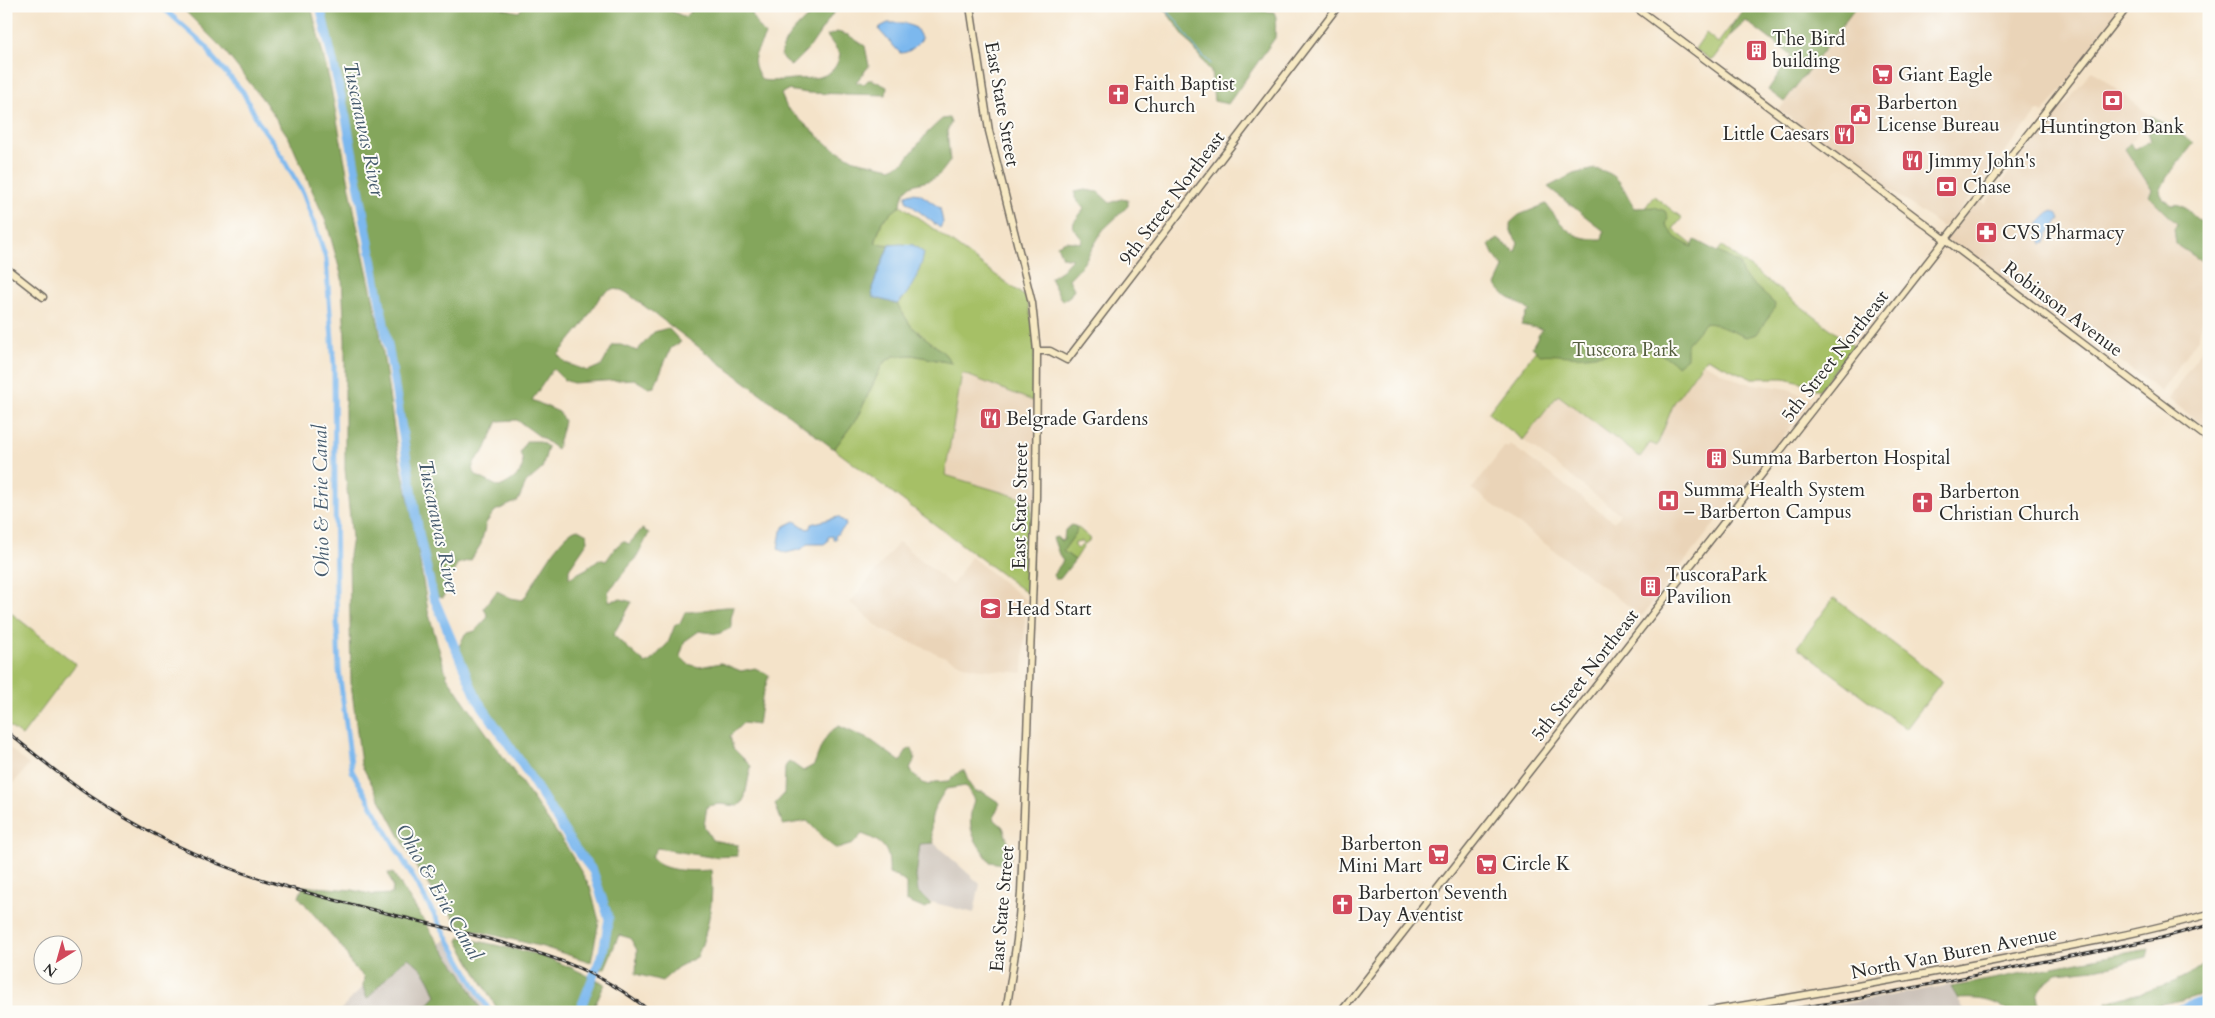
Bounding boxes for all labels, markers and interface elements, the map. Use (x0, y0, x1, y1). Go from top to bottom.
place label: The Bird building (1772, 26, 1845, 74)
building icon: The Bird building (1744, 38, 1768, 62)
street label: East State Street (978, 39, 1026, 169)
water label: Tuscarawas River (337, 59, 392, 200)
place label: Giant Eagle (1898, 62, 1993, 88)
supermarket icon: Giant Eagle (1870, 63, 1894, 87)
place label: Faith Baptist Church (1134, 71, 1235, 119)
church icon: Faith Baptist Church (1106, 83, 1130, 107)
bank icon: Huntington Bank (2100, 89, 2124, 113)
place label: Barberton License Bureau (1877, 90, 2000, 138)
public building icon: Barberton License Bureau (1849, 102, 1873, 126)
place label: Huntington Bank (2040, 114, 2185, 140)
place label: Little Caesars (1722, 121, 1829, 147)
restaurant icon: Little Caesars (1833, 122, 1857, 146)
street label: 9th Street Northeast (1113, 126, 1231, 270)
place label: Jimmy John's (1925, 148, 2036, 174)
restaurant icon: Jimmy John's (1900, 149, 1924, 173)
place label: Chase (1963, 174, 2011, 200)
bank icon: Chase (1935, 175, 1959, 199)
place label: CVS Pharmacy (2002, 220, 2125, 246)
pharmacy icon: CVS Pharmacy (1974, 221, 1998, 245)
street label: Robinson Avenue (1998, 255, 2128, 363)
street label: 5th Street Northeast (1775, 285, 1895, 427)
park label: Tuscora Park (1572, 337, 1679, 363)
place label: Belgrade Gardens (1006, 406, 1148, 432)
restaurant icon: Belgrade Gardens (978, 407, 1002, 431)
water label: Ohio & Erie Canal (306, 424, 336, 578)
street label: East State Street (1006, 442, 1034, 570)
place label: Summa Barberton Hospital (1732, 445, 1951, 471)
building icon: Summa Barberton Hospital (1704, 446, 1728, 470)
water label: Tuscarawas River (412, 457, 467, 598)
place label: Summa Health System – Barberton Campus (1684, 477, 1866, 525)
place label: Barberton Christian Church (1939, 479, 2080, 527)
hospital icon: Summa Health System – Barberton Campus (1656, 489, 1680, 513)
church icon: Barberton Christian Church (1911, 491, 1935, 515)
place label: TuscoraPark Pavilion (1666, 562, 1768, 610)
building icon: TuscoraPark Pavilion (1638, 574, 1662, 598)
place label: Head Start (1007, 596, 1092, 622)
school or university icon: Head Start (979, 597, 1003, 621)
street label: 5th Street Northeast (1525, 604, 1645, 746)
water label: Ohio & Erie Canal (389, 819, 489, 965)
place label: Barberton Mini Mart (1338, 831, 1422, 879)
supermarket icon: Barberton Mini Mart (1426, 843, 1450, 867)
street label: East State Street (984, 845, 1020, 973)
place label: Circle K (1502, 851, 1571, 877)
supermarket icon: Circle K (1474, 852, 1498, 876)
place label: Barberton Seventh Day Aventist (1358, 880, 1508, 928)
church icon: Barberton Seventh Day Aventist (1330, 892, 1354, 916)
street label: North Van Buren Avenue (1849, 920, 2059, 986)
north arrow (32, 936, 82, 986)
text: N (40, 959, 61, 981)

